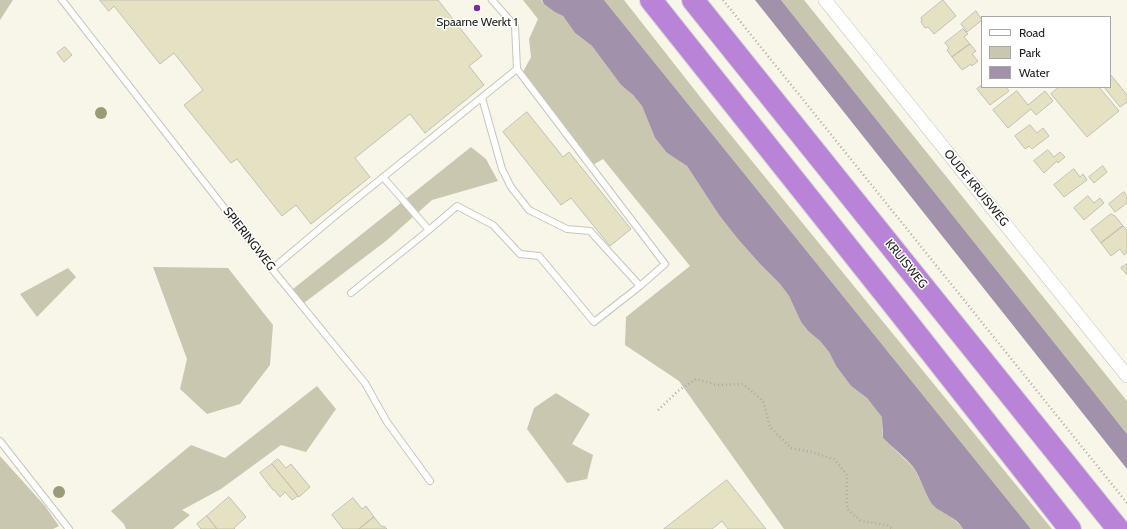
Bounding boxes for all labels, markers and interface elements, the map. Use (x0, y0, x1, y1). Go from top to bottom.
marker: Spaarne Werkt 1 (472, 3, 482, 13)
place label: Spaarne Werkt 1 (436, 15, 518, 29)
legend (981, 16, 1111, 88)
text: Road (1019, 25, 1045, 40)
text: Park (1019, 45, 1041, 60)
text: Water (1019, 65, 1049, 80)
street label: OUDE KRUISWEG (941, 147, 1011, 229)
street label: SPIERINGWEG (220, 204, 278, 274)
street label: KRUISWEG (882, 237, 930, 291)

